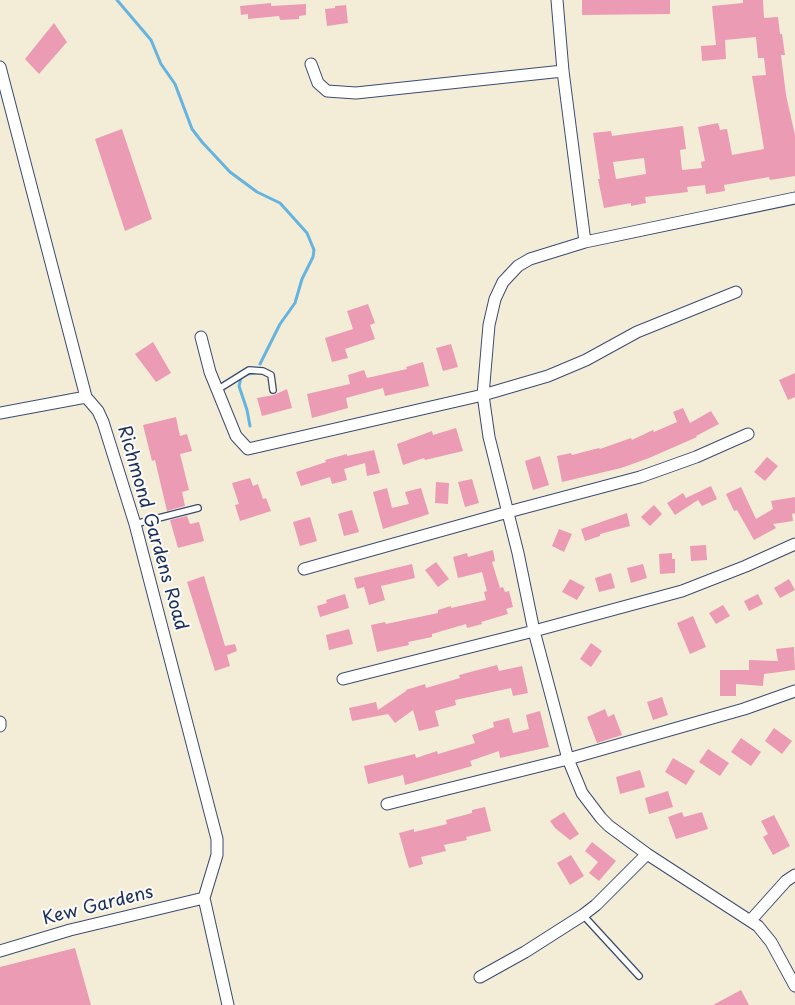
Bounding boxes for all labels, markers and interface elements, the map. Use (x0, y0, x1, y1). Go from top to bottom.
street label: Richmond Gardens Road (112, 423, 192, 633)
street label: Kew Gardens (40, 882, 156, 930)

